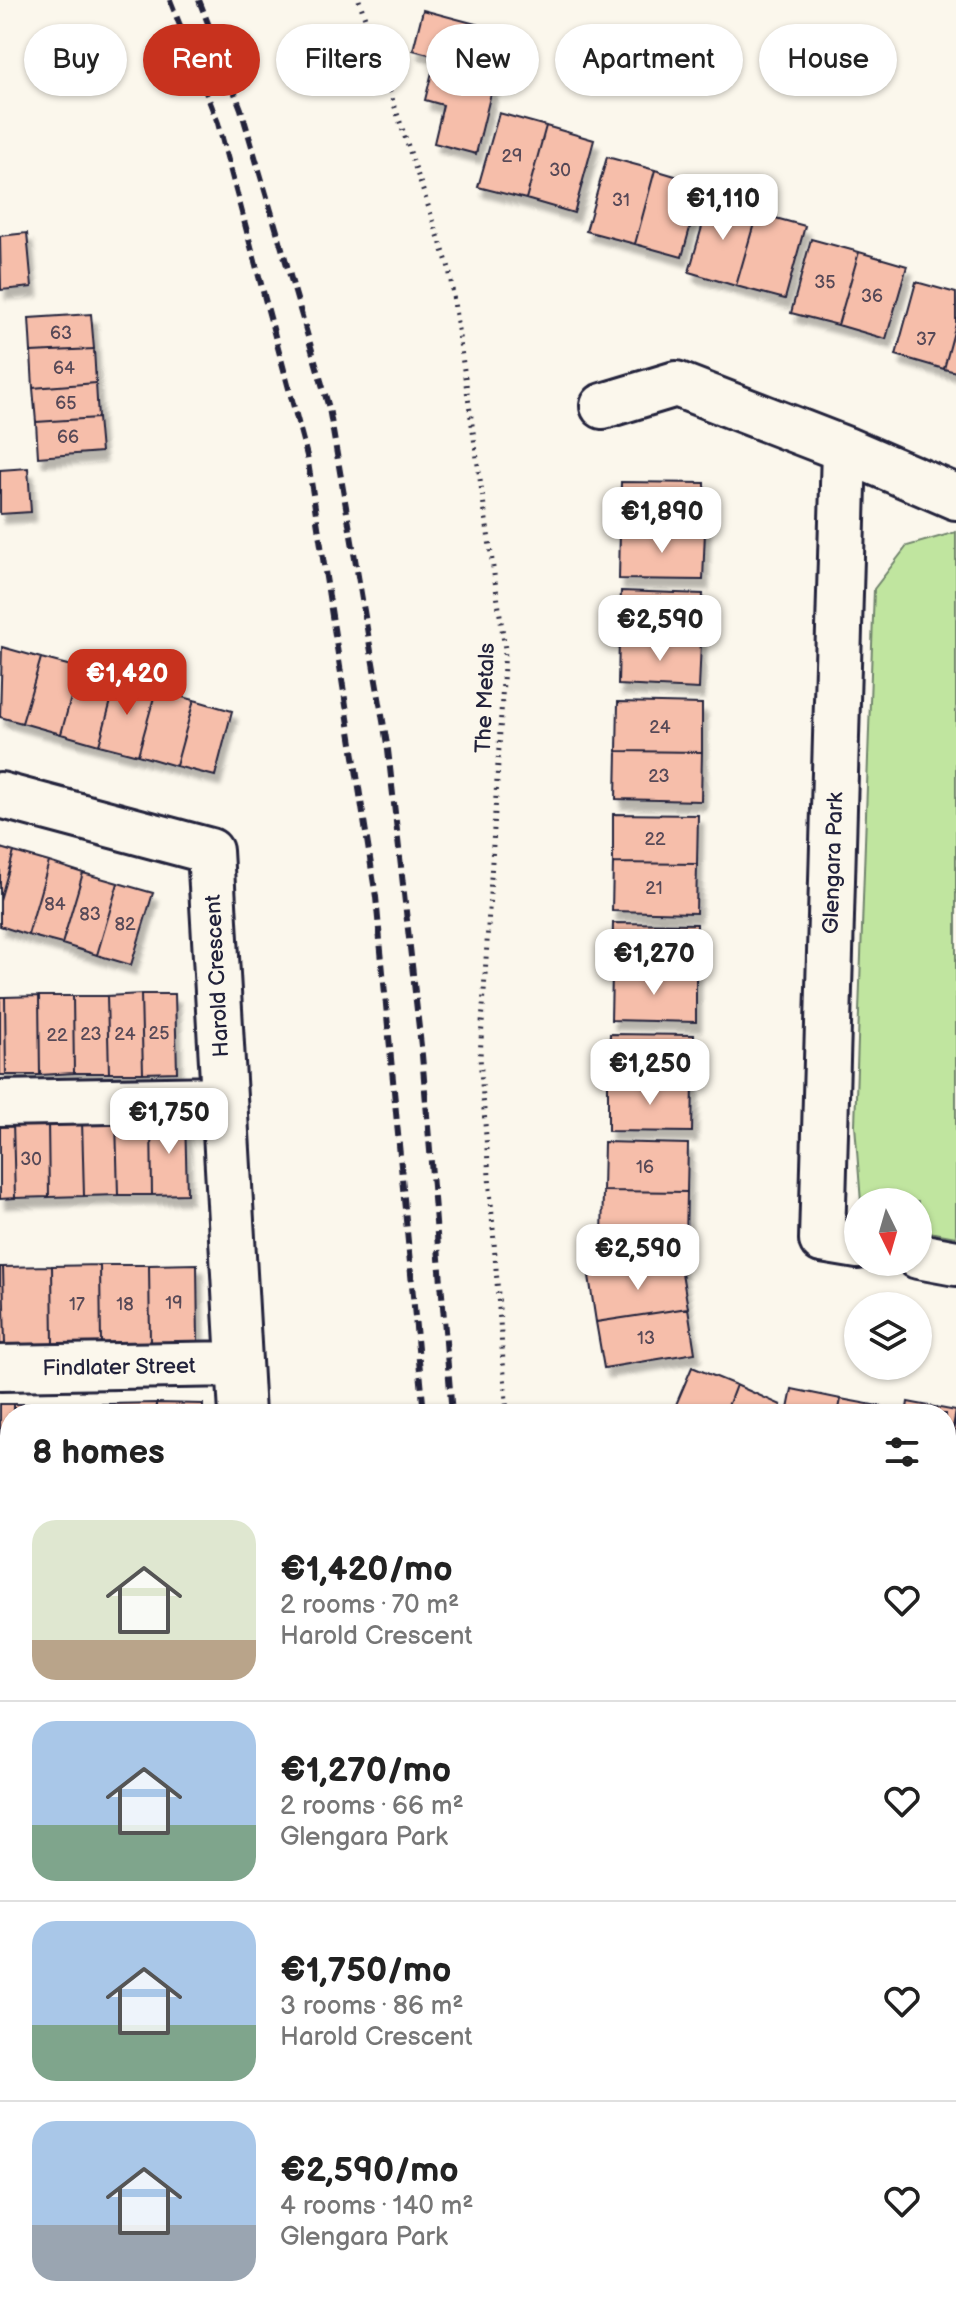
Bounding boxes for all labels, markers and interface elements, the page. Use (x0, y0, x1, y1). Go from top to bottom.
chip: Buy (24, 24, 127, 96)
chip: Rent (143, 24, 260, 96)
chip: Filters (276, 24, 410, 96)
chip: New (426, 24, 539, 96)
chip: Apartment (555, 24, 743, 96)
chip: House (759, 24, 897, 96)
house number: 29 (501, 146, 523, 167)
house number: 30 (549, 160, 571, 181)
pin: €1,110 (658, 174, 788, 242)
text: €1,110 (686, 184, 760, 215)
house number: 31 (612, 190, 630, 211)
house number: 35 (814, 272, 836, 293)
house number: 36 (861, 286, 883, 307)
house number: 63 (50, 323, 72, 344)
house number: 37 (916, 329, 936, 350)
house number: 64 (53, 358, 75, 379)
house number: 65 (55, 393, 77, 414)
house number: 66 (57, 427, 79, 448)
pin: €1,890 (597, 487, 727, 555)
text: €1,890 (620, 497, 704, 528)
pin: €2,590 (595, 595, 725, 663)
text: €2,590 (616, 605, 704, 636)
street label: The Metals (470, 642, 501, 754)
pin: €1,420 (62, 649, 192, 717)
text: €1,420 (86, 659, 168, 690)
house number: 24 (649, 717, 671, 738)
house number: 23 (648, 766, 670, 787)
street label: Glengara Park (818, 791, 849, 934)
house number: 22 (644, 829, 666, 850)
house number: 21 (645, 878, 663, 899)
house number: 84 (44, 894, 66, 915)
street label: Harold Crescent (200, 894, 235, 1058)
house number: 83 (79, 904, 101, 925)
house number: 82 (114, 914, 136, 935)
pin: €1,270 (589, 929, 719, 997)
text: €1,270 (613, 939, 695, 970)
house number: 25 (149, 1023, 169, 1044)
house number: 23 (80, 1024, 102, 1045)
house number: 24 (114, 1024, 136, 1045)
house number: 22 (46, 1025, 68, 1046)
pin: €1,250 (585, 1039, 715, 1107)
text: €1,250 (608, 1049, 692, 1080)
pin: €1,750 (104, 1088, 234, 1156)
text: €1,750 (128, 1098, 210, 1129)
house number: 30 (20, 1149, 42, 1170)
house number: 16 (636, 1157, 654, 1178)
north arrow (844, 1188, 932, 1276)
map controls (844, 1188, 932, 1380)
pin: €2,590 (573, 1224, 703, 1292)
text: €2,590 (594, 1234, 682, 1265)
button: layers (844, 1292, 932, 1380)
house number: 19 (165, 1293, 183, 1314)
house number: 17 (69, 1294, 85, 1315)
house number: 18 (116, 1294, 134, 1315)
house number: 13 (637, 1328, 655, 1349)
street label: Findlater Street (42, 1353, 196, 1382)
icon: filters (880, 1430, 924, 1474)
text: 8 homes (32, 1432, 165, 1473)
text: €1,420/mo (280, 1549, 453, 1590)
icon: home (96, 1552, 192, 1648)
icon: heart (880, 1578, 924, 1622)
text: 2 rooms · 70 m² (280, 1590, 459, 1621)
text: Harold Crescent (280, 1621, 472, 1652)
text: €1,270/mo (280, 1750, 451, 1791)
icon: home (96, 1753, 192, 1849)
icon: heart (880, 1779, 924, 1823)
text: 2 rooms · 66 m² (280, 1791, 464, 1822)
text: Glengara Park (280, 1822, 448, 1853)
text: €1,750/mo (280, 1950, 451, 1991)
icon: home (96, 1953, 192, 2049)
icon: heart (880, 1979, 924, 2023)
text: 3 rooms · 86 m² (280, 1991, 464, 2022)
text: Harold Crescent (280, 2022, 472, 2053)
text: €2,590/mo (280, 2150, 459, 2191)
icon: home (96, 2153, 192, 2249)
icon: heart (880, 2179, 924, 2223)
text: 4 rooms · 140 m² (280, 2191, 474, 2222)
text: Glengara Park (280, 2222, 448, 2253)

